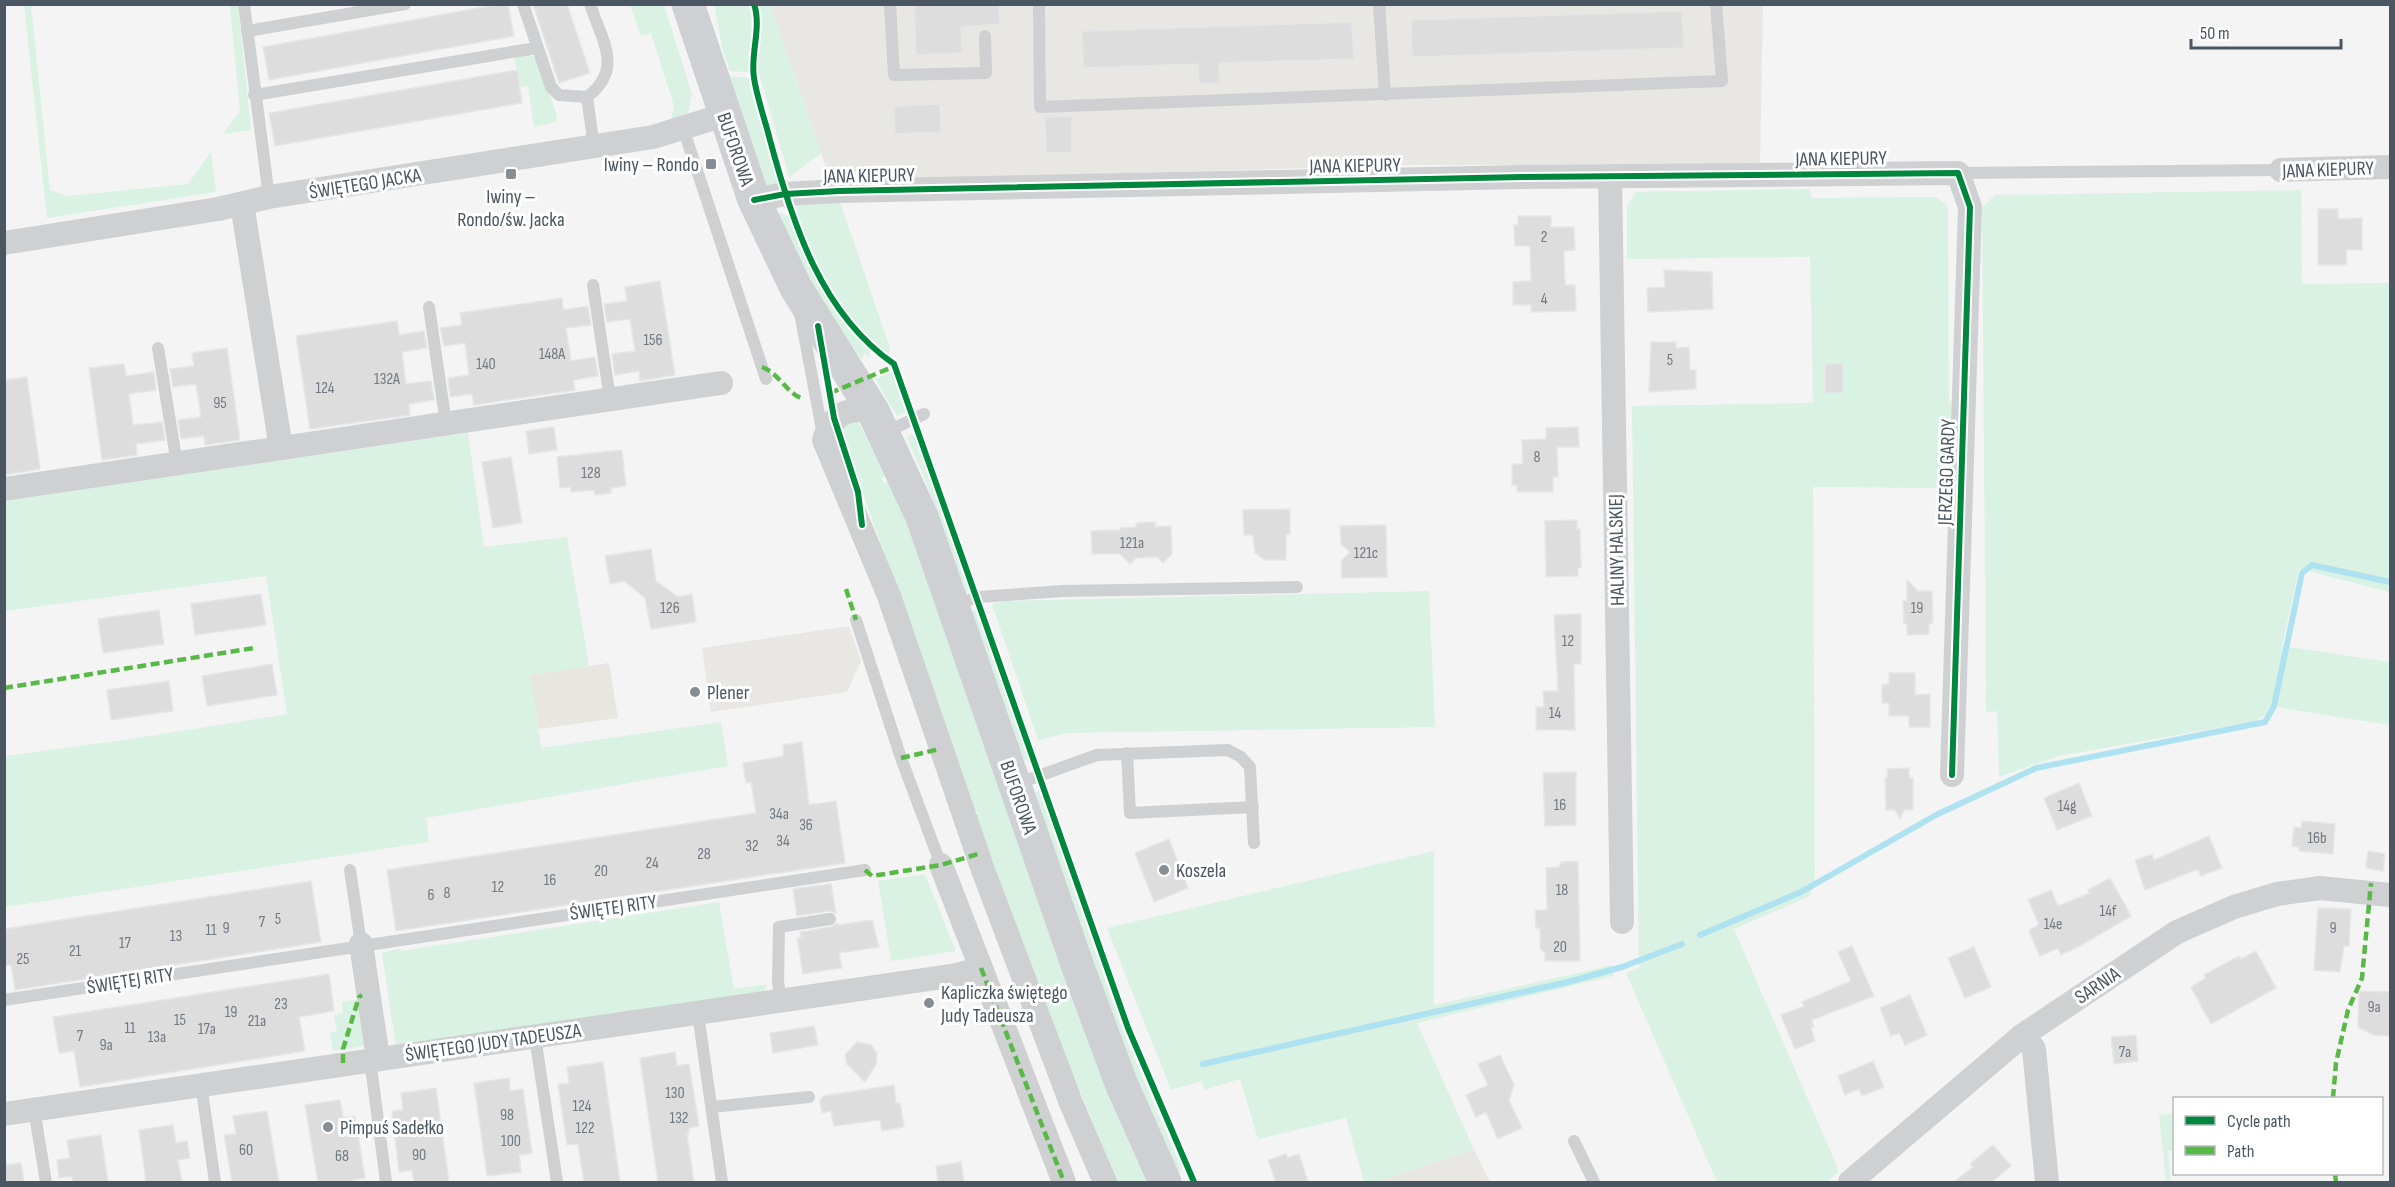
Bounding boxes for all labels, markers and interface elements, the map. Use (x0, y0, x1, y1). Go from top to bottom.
scale bar (2191, 12, 2341, 50)
text: 50 m (2200, 23, 2230, 44)
street label: BUFOROWA (711, 109, 759, 190)
street label: JANA KIEPURY (1794, 146, 1888, 172)
place label: Iwiny – Rondo (604, 153, 699, 177)
street label: JANA KIEPURY (1308, 153, 1402, 179)
street label: JANA KIEPURY (2281, 156, 2375, 184)
marker: Iwiny – Rondo (704, 157, 718, 171)
street label: ŚWIĘTEGO JACKA (308, 163, 423, 205)
street label: JANA KIEPURY (822, 163, 916, 189)
marker: Iwiny – Rondo/św. Jacka (504, 167, 518, 181)
place label: Iwiny – Rondo/św. Jacka (457, 185, 565, 232)
house number: 2 (1541, 228, 1547, 247)
house number: 4 (1541, 290, 1548, 309)
house number: 156 (643, 331, 663, 350)
house number: 148A (539, 345, 565, 364)
house number: 5 (1667, 351, 1673, 370)
house number: 140 (476, 355, 496, 374)
house number: 132A (374, 370, 400, 389)
house number: 124 (316, 379, 335, 398)
house number: 95 (213, 394, 227, 413)
street label: JERZEGO GARDY (1933, 418, 1961, 527)
house number: 8 (1533, 448, 1541, 467)
house number: 128 (581, 464, 601, 483)
street label: HALINY HALSKIEJ (1604, 494, 1630, 606)
house number: 121a (1120, 534, 1144, 553)
house number: 121c (1354, 544, 1378, 563)
house number: 126 (660, 599, 680, 618)
house number: 19 (1911, 599, 1923, 618)
house number: 12 (1562, 632, 1574, 651)
place label: Plener (707, 681, 750, 705)
marker: Plener (688, 685, 702, 699)
house number: 14 (1549, 704, 1561, 723)
street label: BUFOROWA (994, 757, 1042, 838)
house number: 16 (1554, 796, 1566, 815)
house number: 14g (2058, 797, 2076, 816)
house number: 34a (769, 805, 789, 824)
house number: 36 (799, 816, 813, 835)
house number: 16b (2307, 829, 2327, 848)
house number: 34 (776, 832, 790, 851)
house number: 32 (745, 837, 759, 856)
house number: 28 (697, 845, 711, 864)
house number: 24 (645, 854, 659, 873)
place label: Koszela (1176, 859, 1226, 883)
house number: 20 (594, 862, 608, 881)
marker: Koszela (1157, 863, 1171, 877)
house number: 16 (544, 871, 556, 890)
house number: 12 (492, 878, 504, 897)
house number: 18 (1556, 881, 1568, 900)
house number: 8 (443, 884, 451, 903)
house number: 6 (427, 886, 435, 905)
street label: ŚWIĘTEJ RITY (568, 890, 659, 926)
house number: 14f (2100, 902, 2117, 921)
house number: 5 (275, 910, 281, 929)
house number: 7 (259, 913, 266, 932)
house number: 14e (2044, 915, 2062, 934)
house number: 9 (222, 919, 230, 938)
house number: 9 (2329, 919, 2337, 938)
house number: 11 (205, 921, 217, 940)
house number: 13 (170, 927, 182, 946)
house number: 17 (119, 934, 132, 953)
house number: 20 (1553, 938, 1567, 957)
house number: 21 (69, 942, 82, 961)
house number: 25 (16, 950, 30, 969)
street label: ŚWIĘTEJ RITY (85, 962, 176, 1000)
street label: SARNIA (2070, 962, 2125, 1010)
place label: Kapliczka świętego Judy Tadeusza (940, 981, 1068, 1028)
house number: 23 (274, 995, 288, 1014)
marker: Kapliczka świętego Judy Tadeusza (922, 996, 936, 1010)
house number: 9a (2367, 998, 2381, 1017)
house number: 19 (225, 1003, 237, 1022)
house number: 15 (174, 1011, 186, 1030)
house number: 21a (248, 1012, 266, 1031)
house number: 11 (124, 1019, 136, 1038)
street label: ŚWIĘTEGO JUDY TADEUSZA (404, 1019, 583, 1067)
house number: 17a (198, 1020, 216, 1039)
house number: 7 (77, 1027, 84, 1046)
house number: 13a (148, 1028, 166, 1047)
house number: 9a (99, 1036, 113, 1055)
house number: 7a (2119, 1043, 2131, 1062)
house number: 130 (665, 1084, 685, 1103)
house number: 124 (573, 1097, 592, 1116)
legend (2173, 1097, 2383, 1175)
house number: 98 (500, 1106, 514, 1125)
house number: 132 (670, 1109, 688, 1128)
text: Cycle path (2227, 1111, 2291, 1132)
place label: Pimpuś Sadełko (340, 1116, 444, 1140)
house number: 122 (576, 1119, 594, 1138)
marker: Pimpuś Sadełko (321, 1120, 335, 1134)
house number: 100 (501, 1132, 521, 1151)
house number: 60 (239, 1141, 253, 1160)
text: Path (2227, 1141, 2255, 1162)
house number: 90 (412, 1146, 426, 1165)
house number: 68 (335, 1147, 349, 1166)

